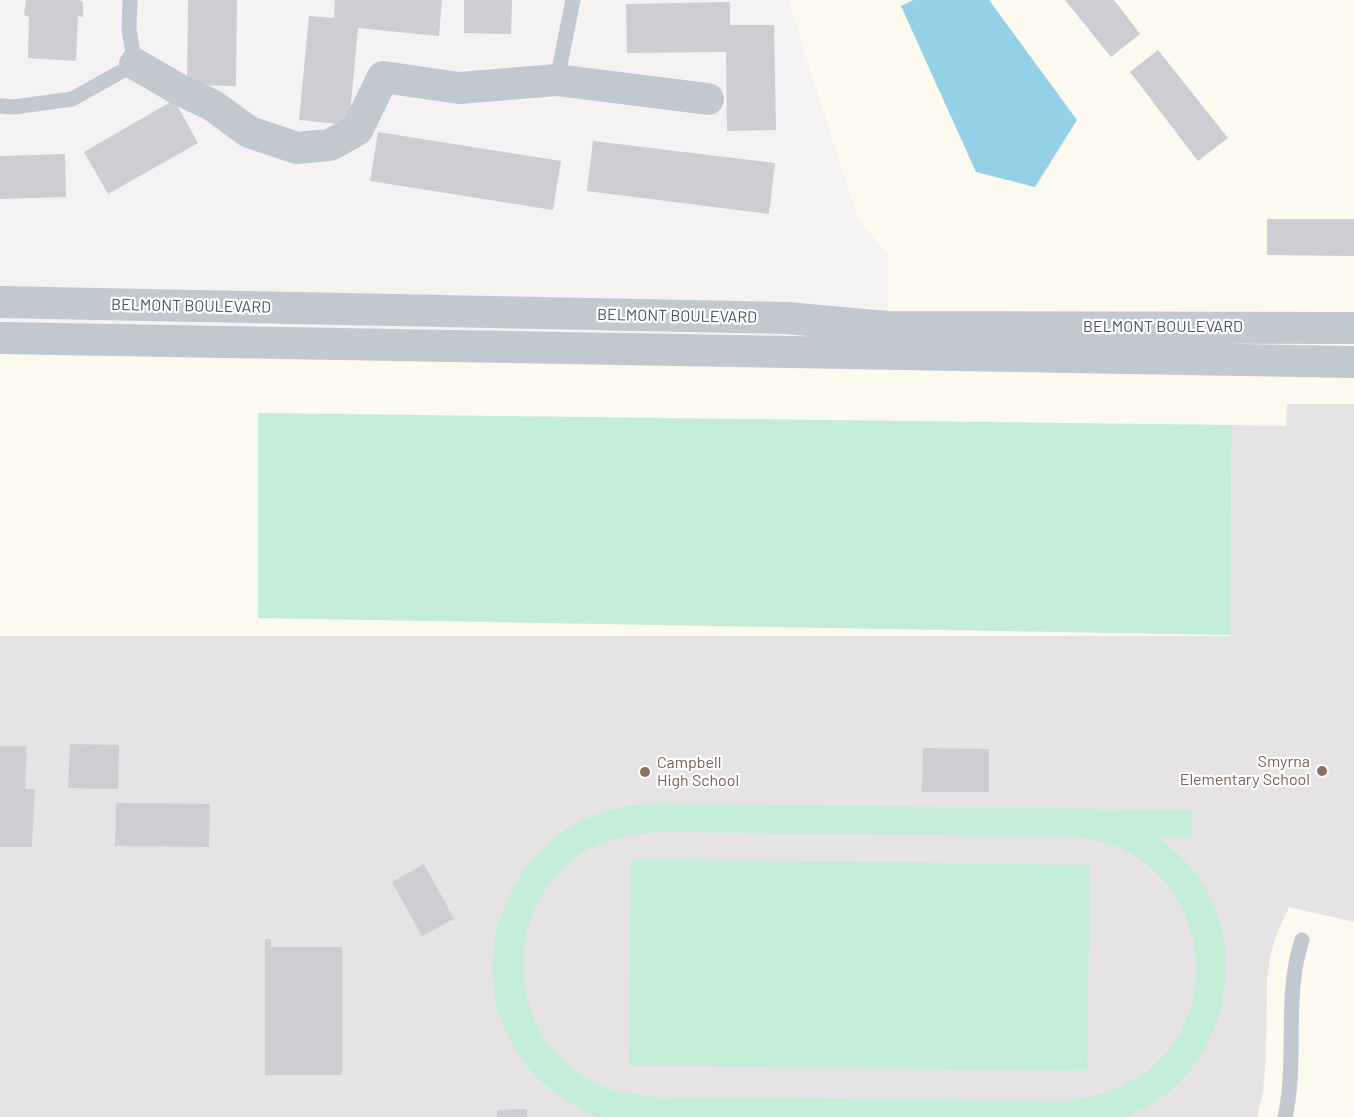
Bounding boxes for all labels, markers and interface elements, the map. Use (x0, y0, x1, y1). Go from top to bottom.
street label: BELMONT BOULEVARD (111, 295, 271, 317)
street label: BELMONT BOULEVARD (597, 305, 757, 327)
street label: BELMONT BOULEVARD (1083, 317, 1243, 337)
place label: Smyrna Elementary School (1180, 752, 1310, 790)
place label: Campbell High School (657, 753, 739, 791)
marker: Smyrna Elementary School (1315, 764, 1329, 778)
marker: Campbell High School (638, 765, 652, 779)

